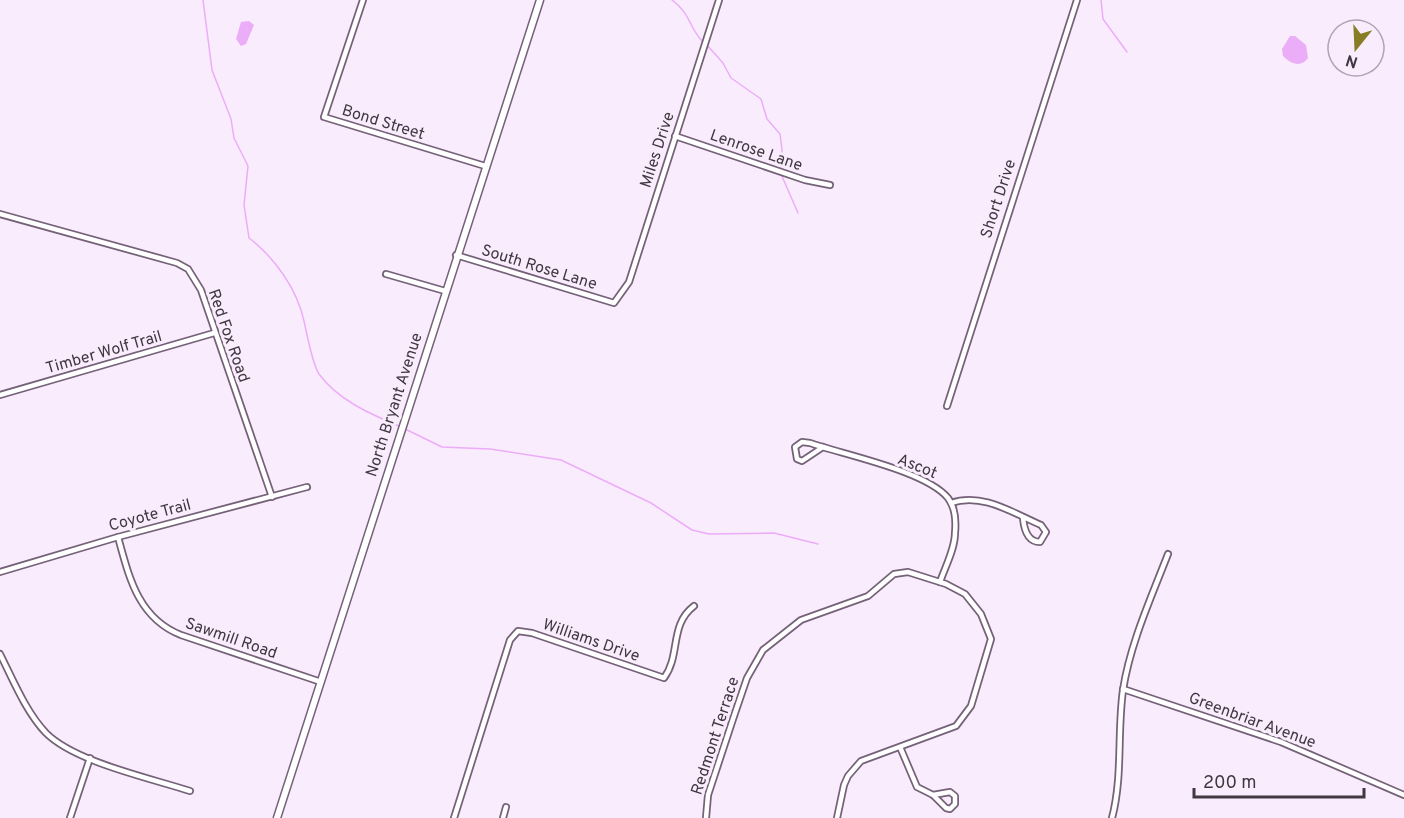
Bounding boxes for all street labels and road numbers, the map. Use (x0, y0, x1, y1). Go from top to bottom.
street label: Bond Street (339, 101, 427, 145)
street label: Miles Drive (636, 109, 680, 191)
street label: Lenrose Lane (707, 126, 805, 176)
street label: Short Drive (977, 157, 1021, 241)
street label: South Rose Lane (479, 241, 599, 295)
street label: Red Fox Road (203, 287, 253, 385)
street label: Timber Wolf Trail (44, 327, 164, 379)
street label: North Bryant Avenue (362, 330, 428, 480)
street label: Ascot (894, 450, 940, 484)
street label: Coyote Trail (107, 495, 193, 537)
street label: Sawmill Road (182, 614, 280, 664)
street label: Williams Drive (540, 615, 642, 667)
street label: Redmont Terrace (688, 675, 744, 797)
street label: Greenbriar Avenue (1186, 689, 1318, 753)

